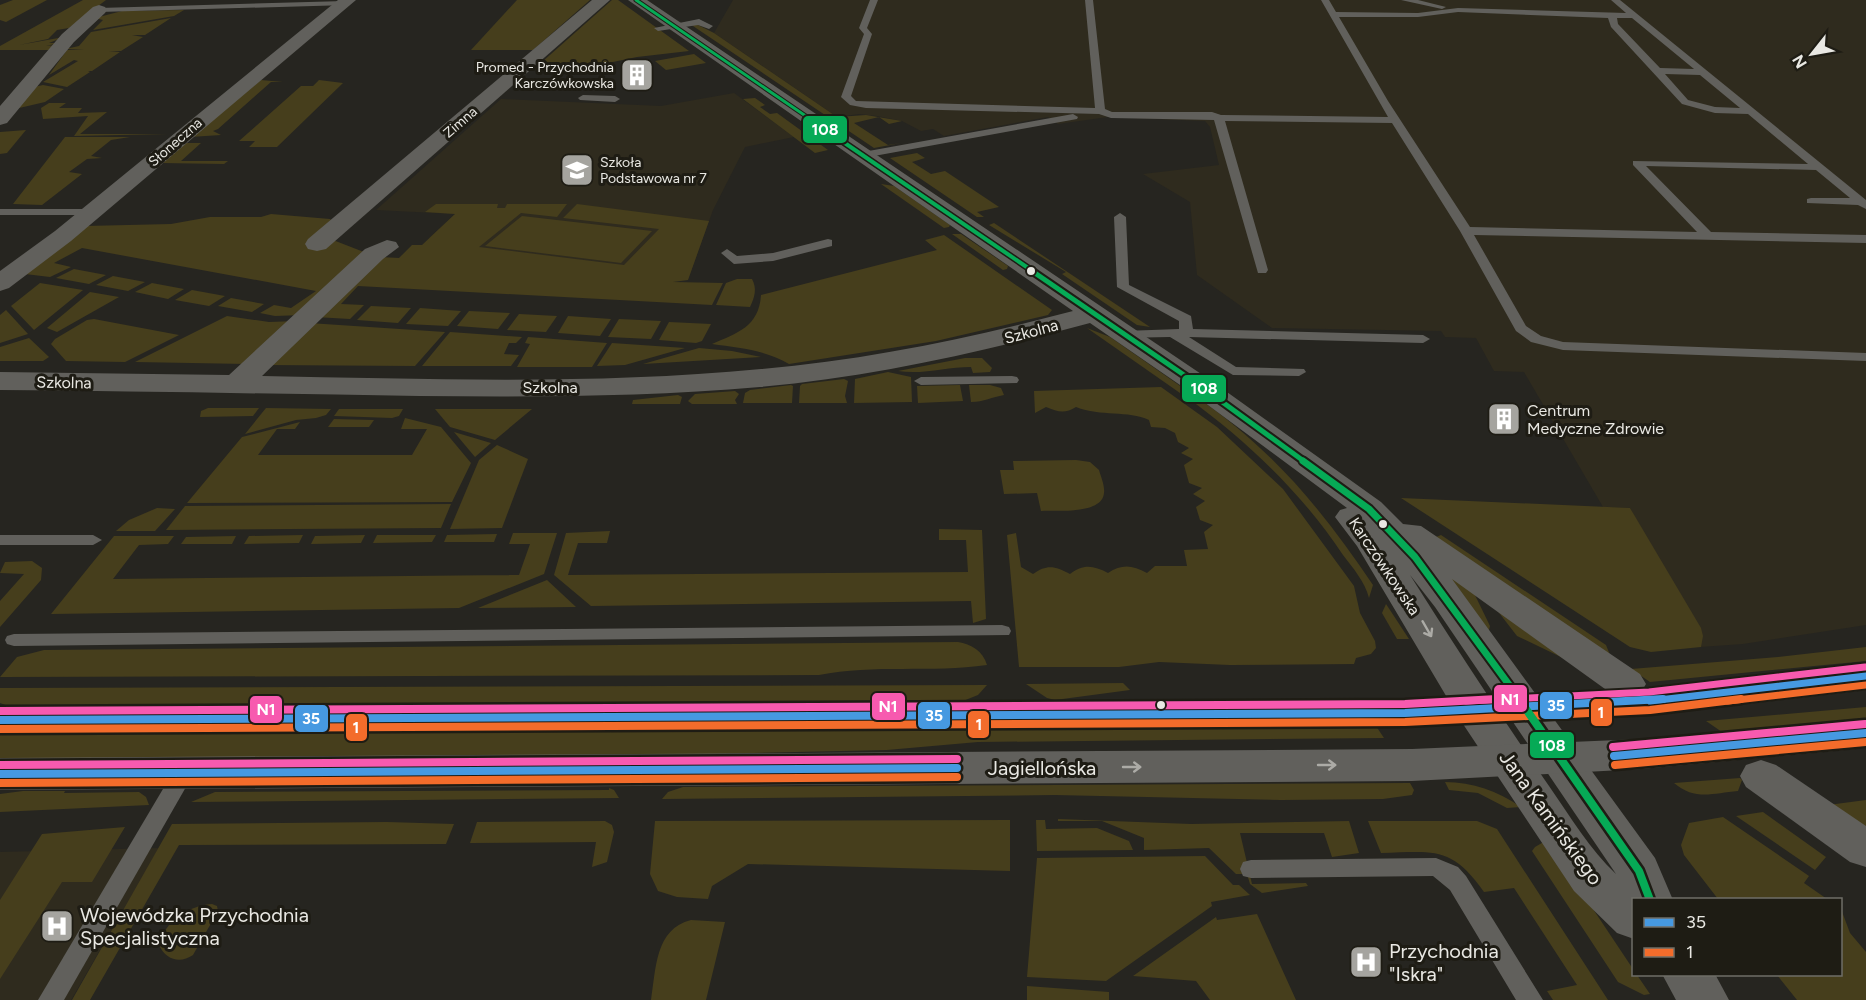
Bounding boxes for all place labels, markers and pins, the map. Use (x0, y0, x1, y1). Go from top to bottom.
building icon: Promed - Przychodnia Karczówkowska (619, 57, 655, 93)
place label: Promed - Przychodnia Karczówkowska (476, 59, 614, 92)
school or university icon: Szkoła Podstawowa nr 7 (559, 152, 595, 188)
place label: Szkoła Podstawowa nr 7 (600, 154, 707, 187)
unlabelled marker (1025, 265, 1037, 277)
building icon: Centrum Medyczne Zdrowie (1486, 401, 1522, 437)
place label: Centrum Medyczne Zdrowie (1527, 401, 1664, 438)
unlabelled marker (1377, 518, 1389, 530)
unlabelled marker (1155, 699, 1167, 711)
place label: Wojewódzka Przychodnia Specjalistyczna (80, 903, 309, 950)
hospital icon: Wojewódzka Przychodnia Specjalistyczna (39, 908, 75, 944)
place label: Przychodnia "Iskra" (1389, 939, 1499, 986)
hospital icon: Przychodnia "Iskra" (1348, 944, 1384, 980)

